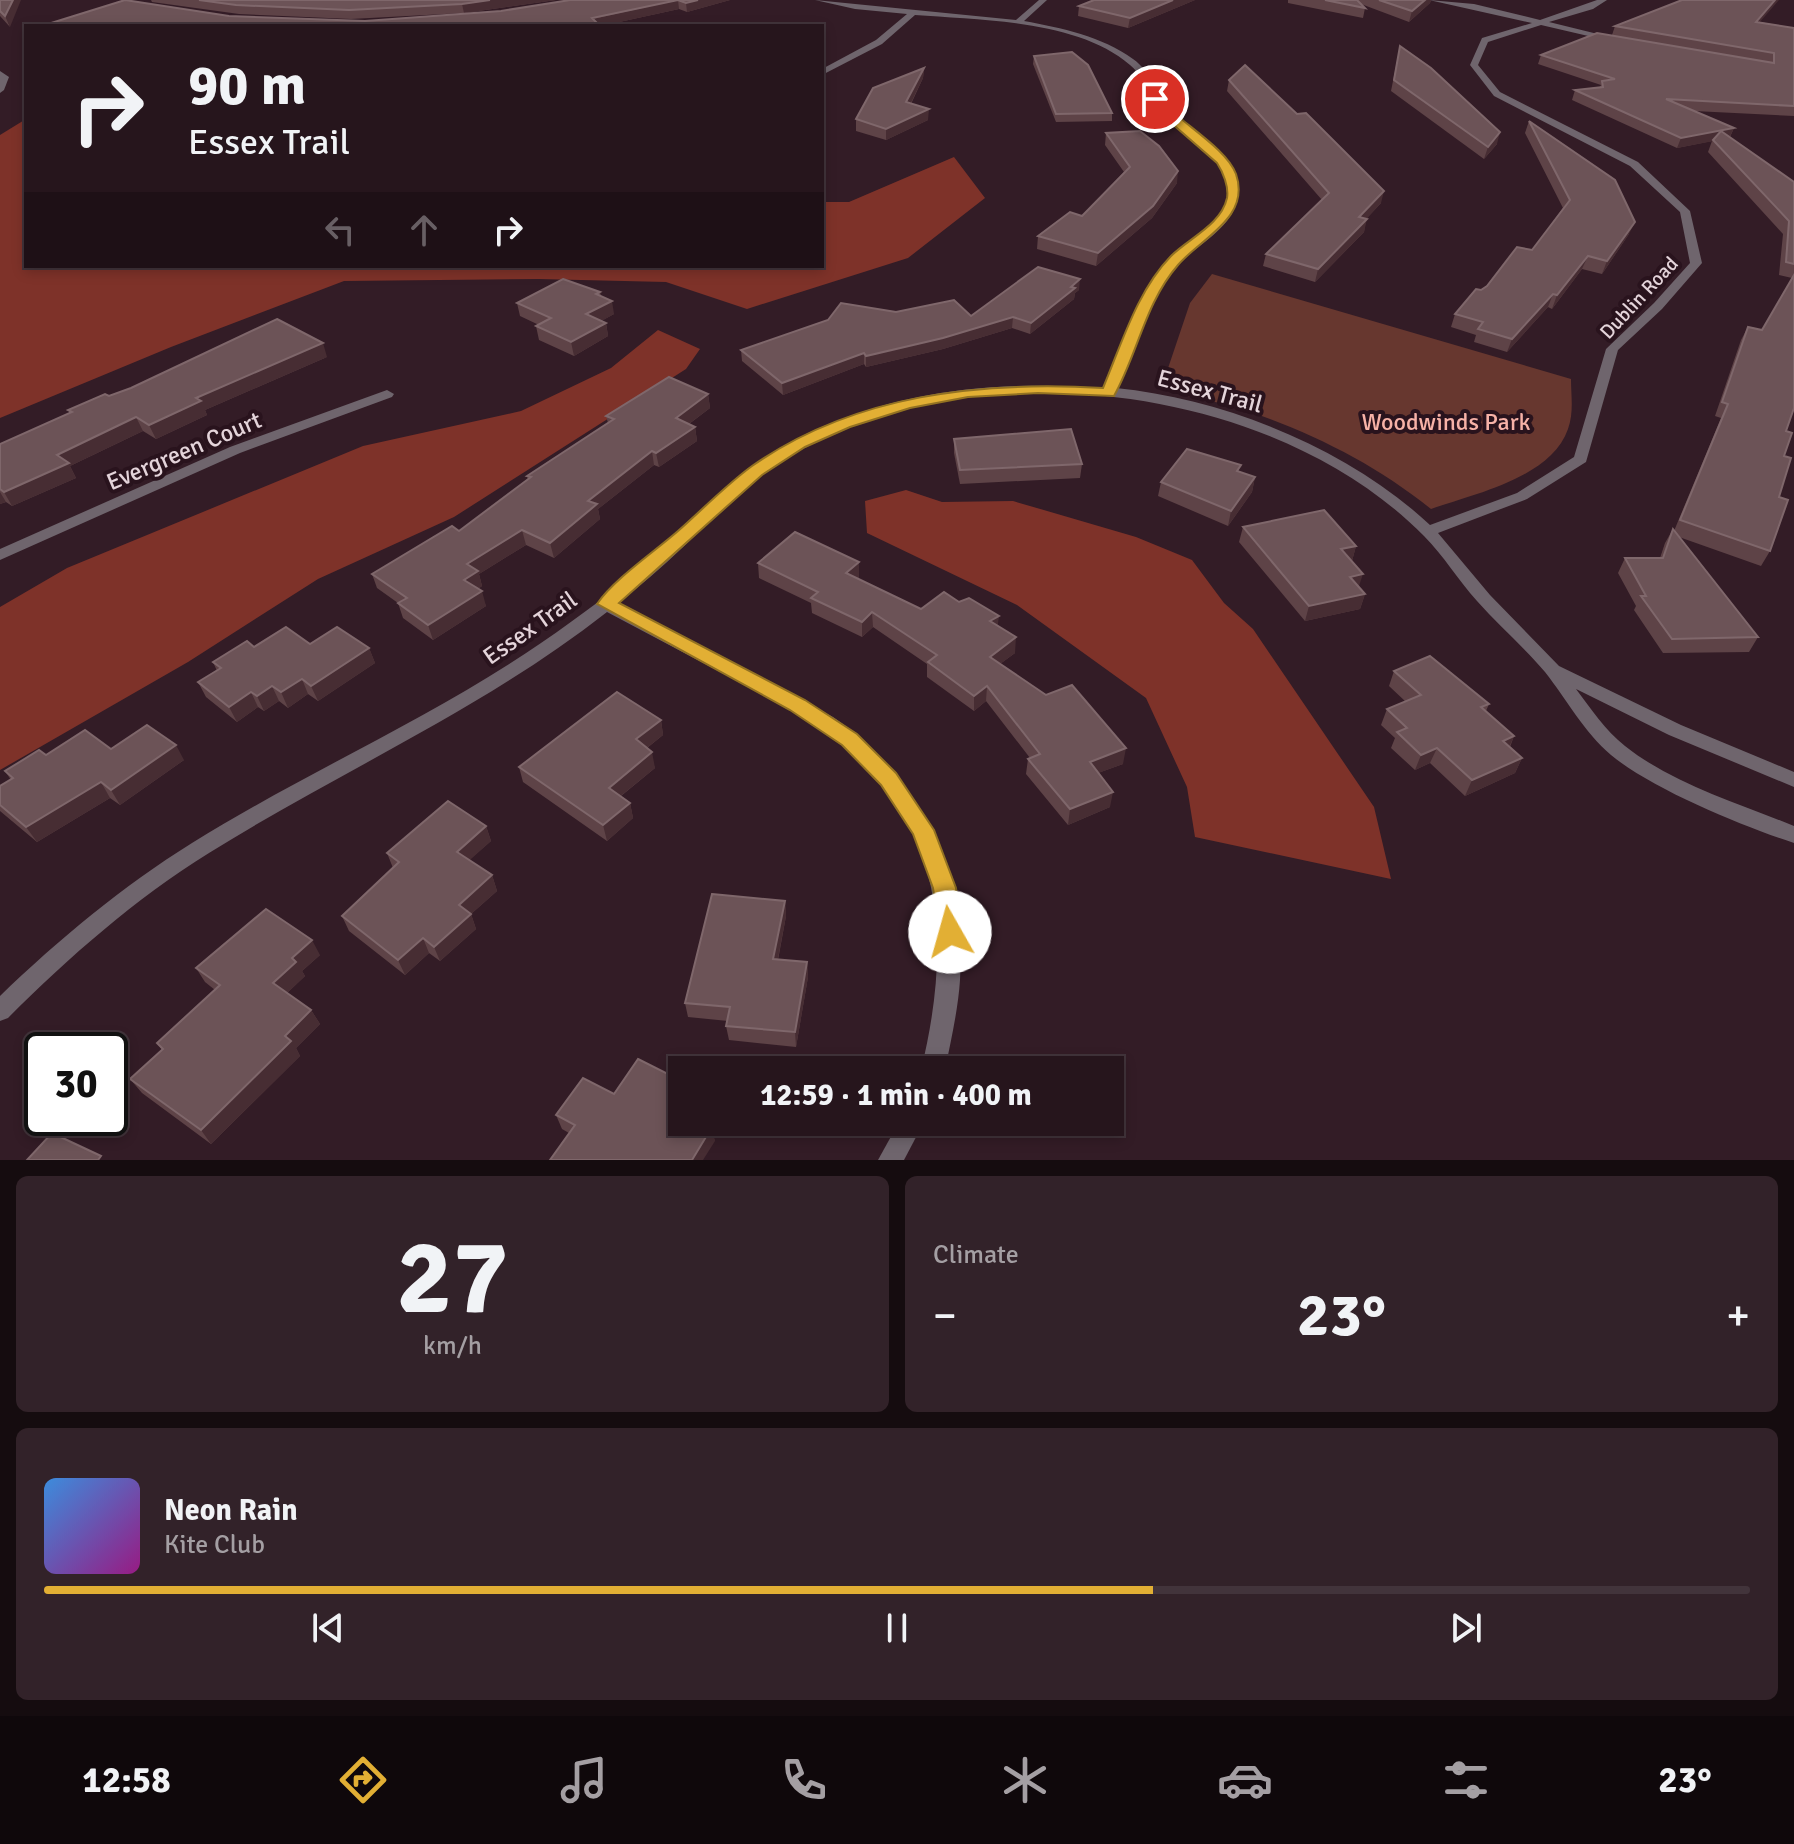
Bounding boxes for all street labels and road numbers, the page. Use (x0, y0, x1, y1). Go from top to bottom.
street label: Dublin Road (1594, 252, 1684, 344)
street label: Essex Trail (1154, 363, 1266, 419)
street label: Evergreen Court (102, 405, 266, 497)
street label: Essex Trail (477, 585, 583, 671)

